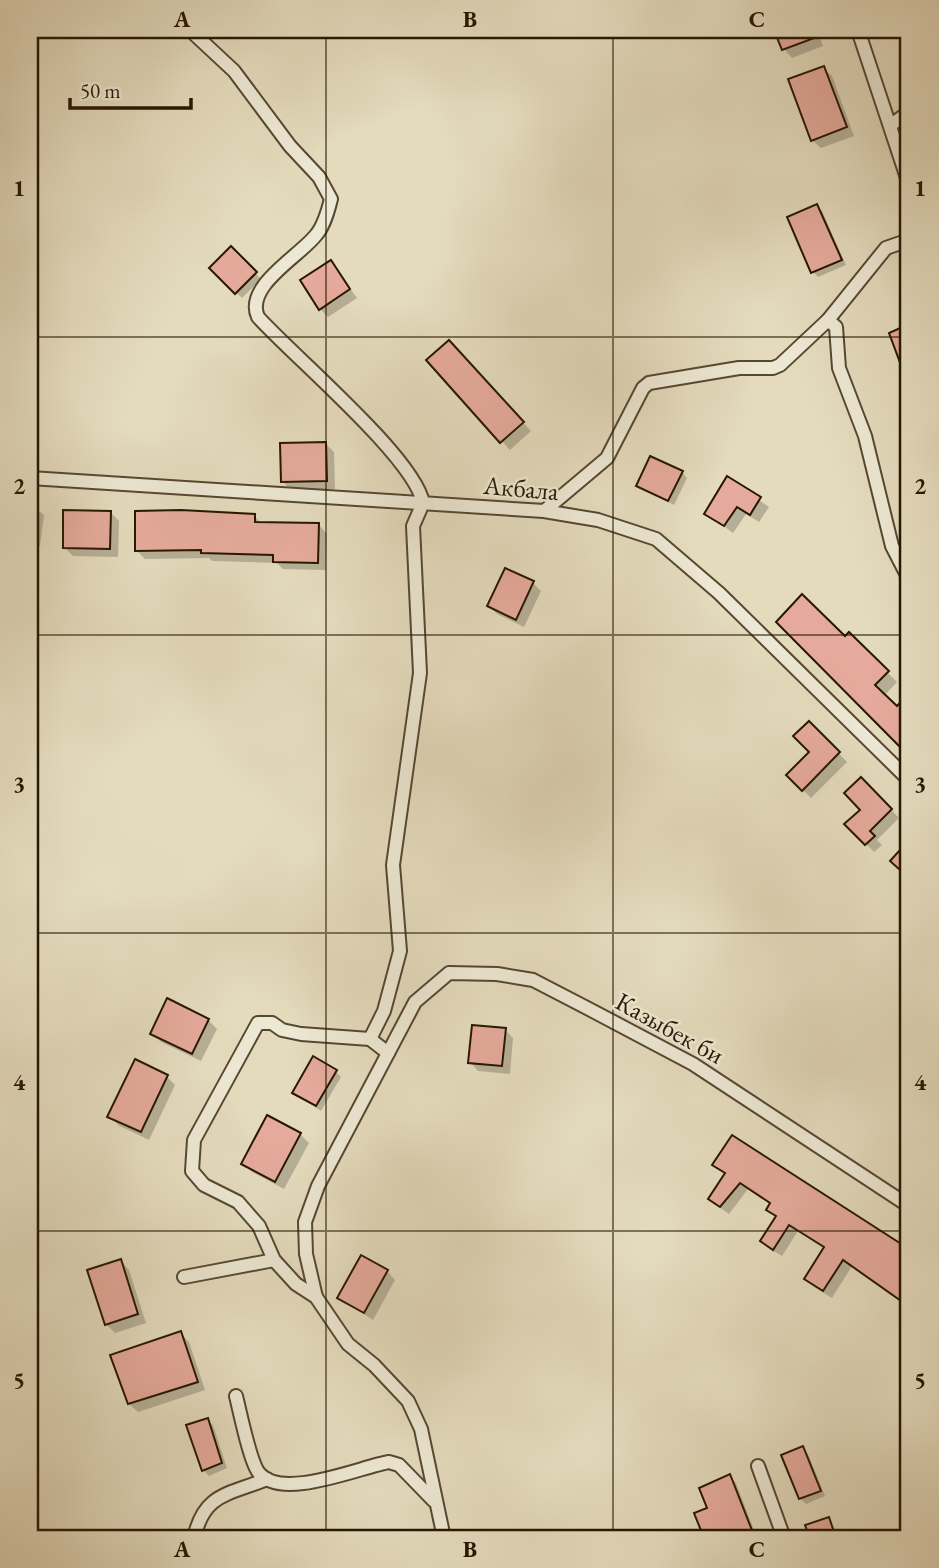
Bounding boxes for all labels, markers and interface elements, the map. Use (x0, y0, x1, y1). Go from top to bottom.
text: A (173, 4, 191, 34)
text: B (463, 4, 477, 34)
text: C (749, 4, 765, 34)
scale bar (70, 66, 191, 110)
text: 50 m (80, 77, 121, 104)
text: 1 (13, 173, 25, 203)
text: 1 (914, 173, 926, 203)
street label: Акбала (481, 468, 561, 508)
text: 2 (13, 471, 25, 501)
text: 2 (914, 471, 926, 501)
text: 3 (13, 769, 25, 799)
text: 3 (914, 769, 926, 799)
street label: Казыбек би (610, 984, 731, 1072)
text: 4 (13, 1067, 26, 1097)
text: 4 (914, 1067, 927, 1097)
text: 5 (13, 1365, 25, 1395)
text: 5 (914, 1365, 926, 1395)
text: A (173, 1534, 191, 1564)
text: B (463, 1534, 477, 1564)
text: C (749, 1534, 765, 1564)

